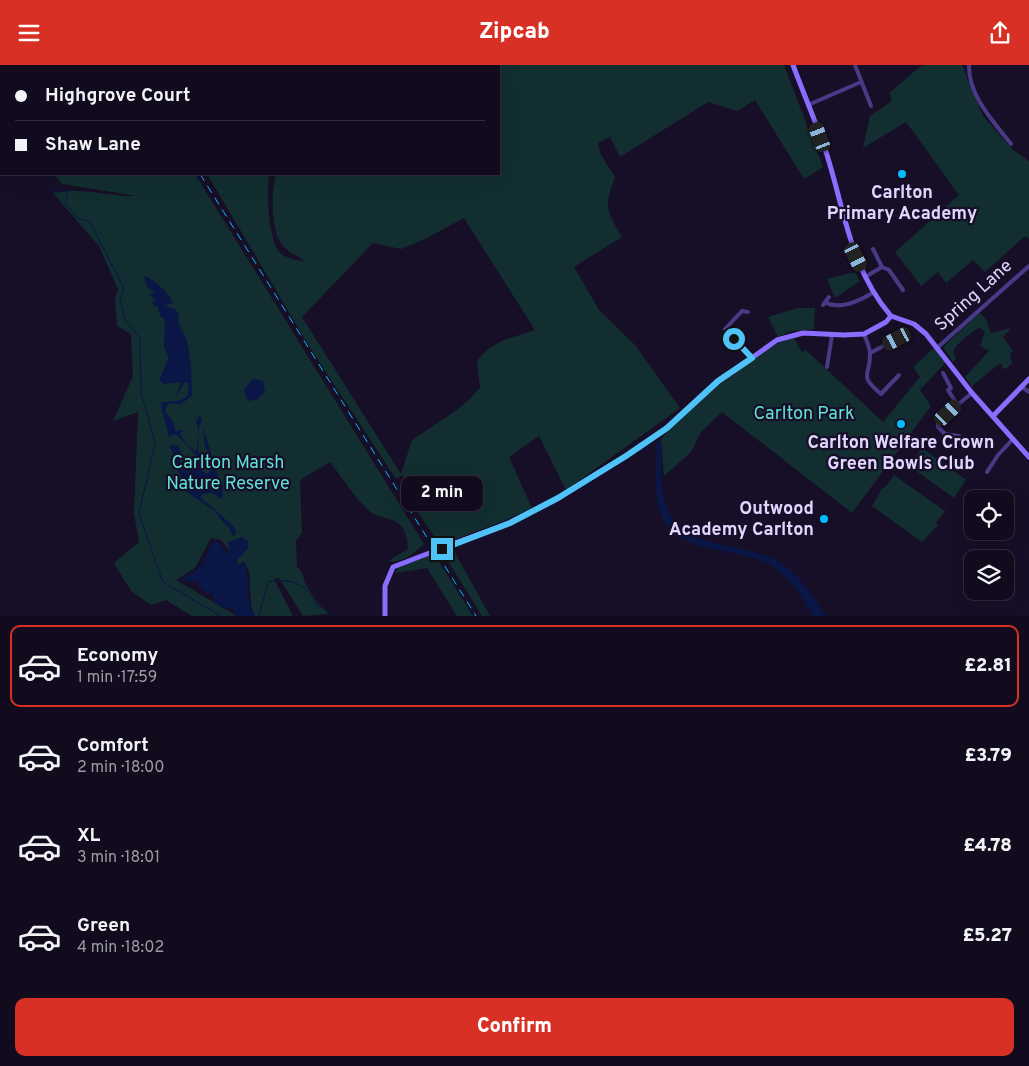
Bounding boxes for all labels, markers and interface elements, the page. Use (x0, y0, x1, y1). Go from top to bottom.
icon: menu (15, 19, 43, 47)
text: Zipcab (479, 19, 550, 46)
icon: share (986, 19, 1014, 47)
text: Highgrove Court (45, 84, 191, 108)
car (807, 120, 832, 154)
text: Shaw Lane (45, 133, 141, 157)
marker: Carlton Primary Academy (896, 168, 908, 180)
place label: Carlton Primary Academy (827, 182, 977, 226)
car (842, 240, 869, 274)
street label: Spring Lane (930, 255, 1018, 337)
car (880, 326, 913, 352)
route start (723, 328, 745, 350)
car (931, 397, 964, 429)
park label: Carlton Park (753, 403, 855, 426)
marker: Carlton Welfare Crown Green Bowls Club (895, 418, 907, 430)
place label: Carlton Welfare Crown Green Bowls Club (807, 432, 995, 476)
park label: Carlton Marsh Nature Reserve (166, 452, 290, 496)
callout: 2 min (401, 477, 483, 511)
text: 2 min (421, 483, 463, 503)
map controls (964, 490, 1014, 600)
button: locate (964, 490, 1014, 540)
place label: Outwood Academy Carlton (669, 498, 814, 542)
marker: Outwood Academy Carlton (818, 513, 830, 525)
route end (431, 538, 453, 560)
button: layers (964, 550, 1014, 600)
icon: car (17, 644, 62, 689)
text: Economy (77, 644, 158, 668)
text: £2.81 (964, 654, 1012, 678)
text: 1 min · 17:59 (77, 668, 157, 688)
icon: car (17, 734, 62, 779)
text: Comfort (77, 734, 149, 758)
text: £3.79 (964, 744, 1012, 768)
text: 2 min · 18:00 (77, 758, 164, 778)
icon: car (17, 824, 62, 869)
text: XL (77, 824, 100, 848)
text: £4.78 (963, 834, 1012, 858)
text: 3 min · 18:01 (77, 848, 160, 868)
icon: car (17, 914, 62, 959)
text: Green (77, 914, 130, 938)
text: £5.27 (963, 924, 1012, 948)
text: 4 min · 18:02 (77, 938, 164, 958)
button: Confirm (15, 998, 1014, 1056)

